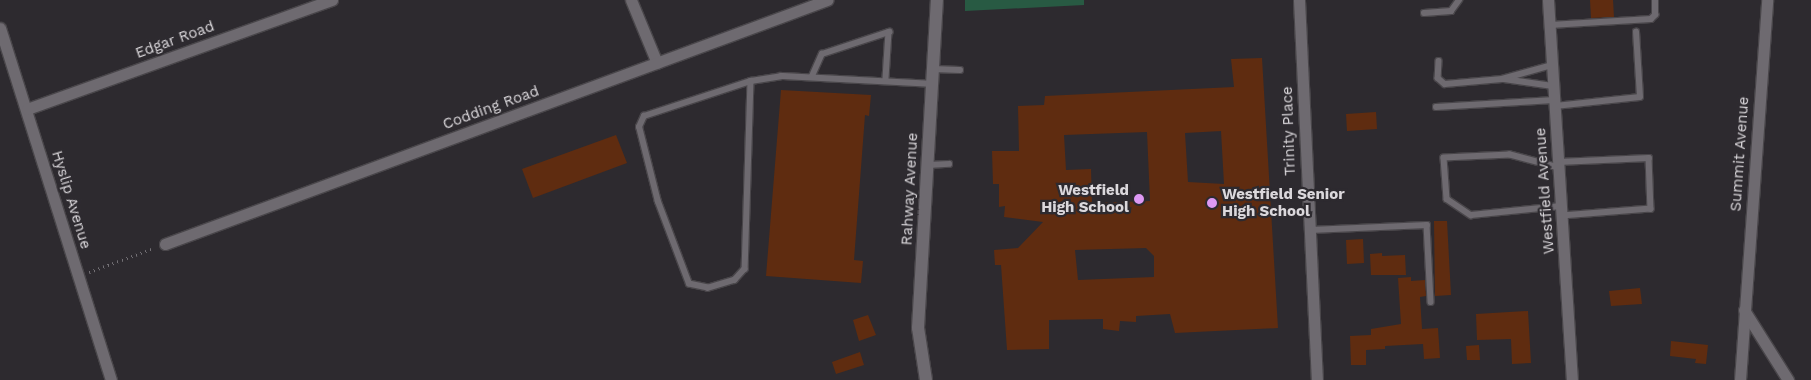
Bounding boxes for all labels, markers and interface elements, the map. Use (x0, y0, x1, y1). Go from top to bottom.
street label: Edgar Road (133, 17, 217, 63)
street label: Codding Road (440, 82, 542, 134)
street label: Trinity Place (1278, 86, 1300, 176)
street label: Summit Avenue (1727, 96, 1753, 212)
street label: Westfield Avenue (1532, 127, 1558, 255)
street label: Rahway Avenue (898, 132, 922, 246)
street label: Hyslip Avenue (47, 148, 95, 252)
place label: Westfield High School (1041, 181, 1129, 216)
place label: Westfield Senior High School (1222, 185, 1345, 220)
marker: Westfield High School (1133, 193, 1145, 205)
marker: Westfield Senior High School (1206, 197, 1218, 209)

